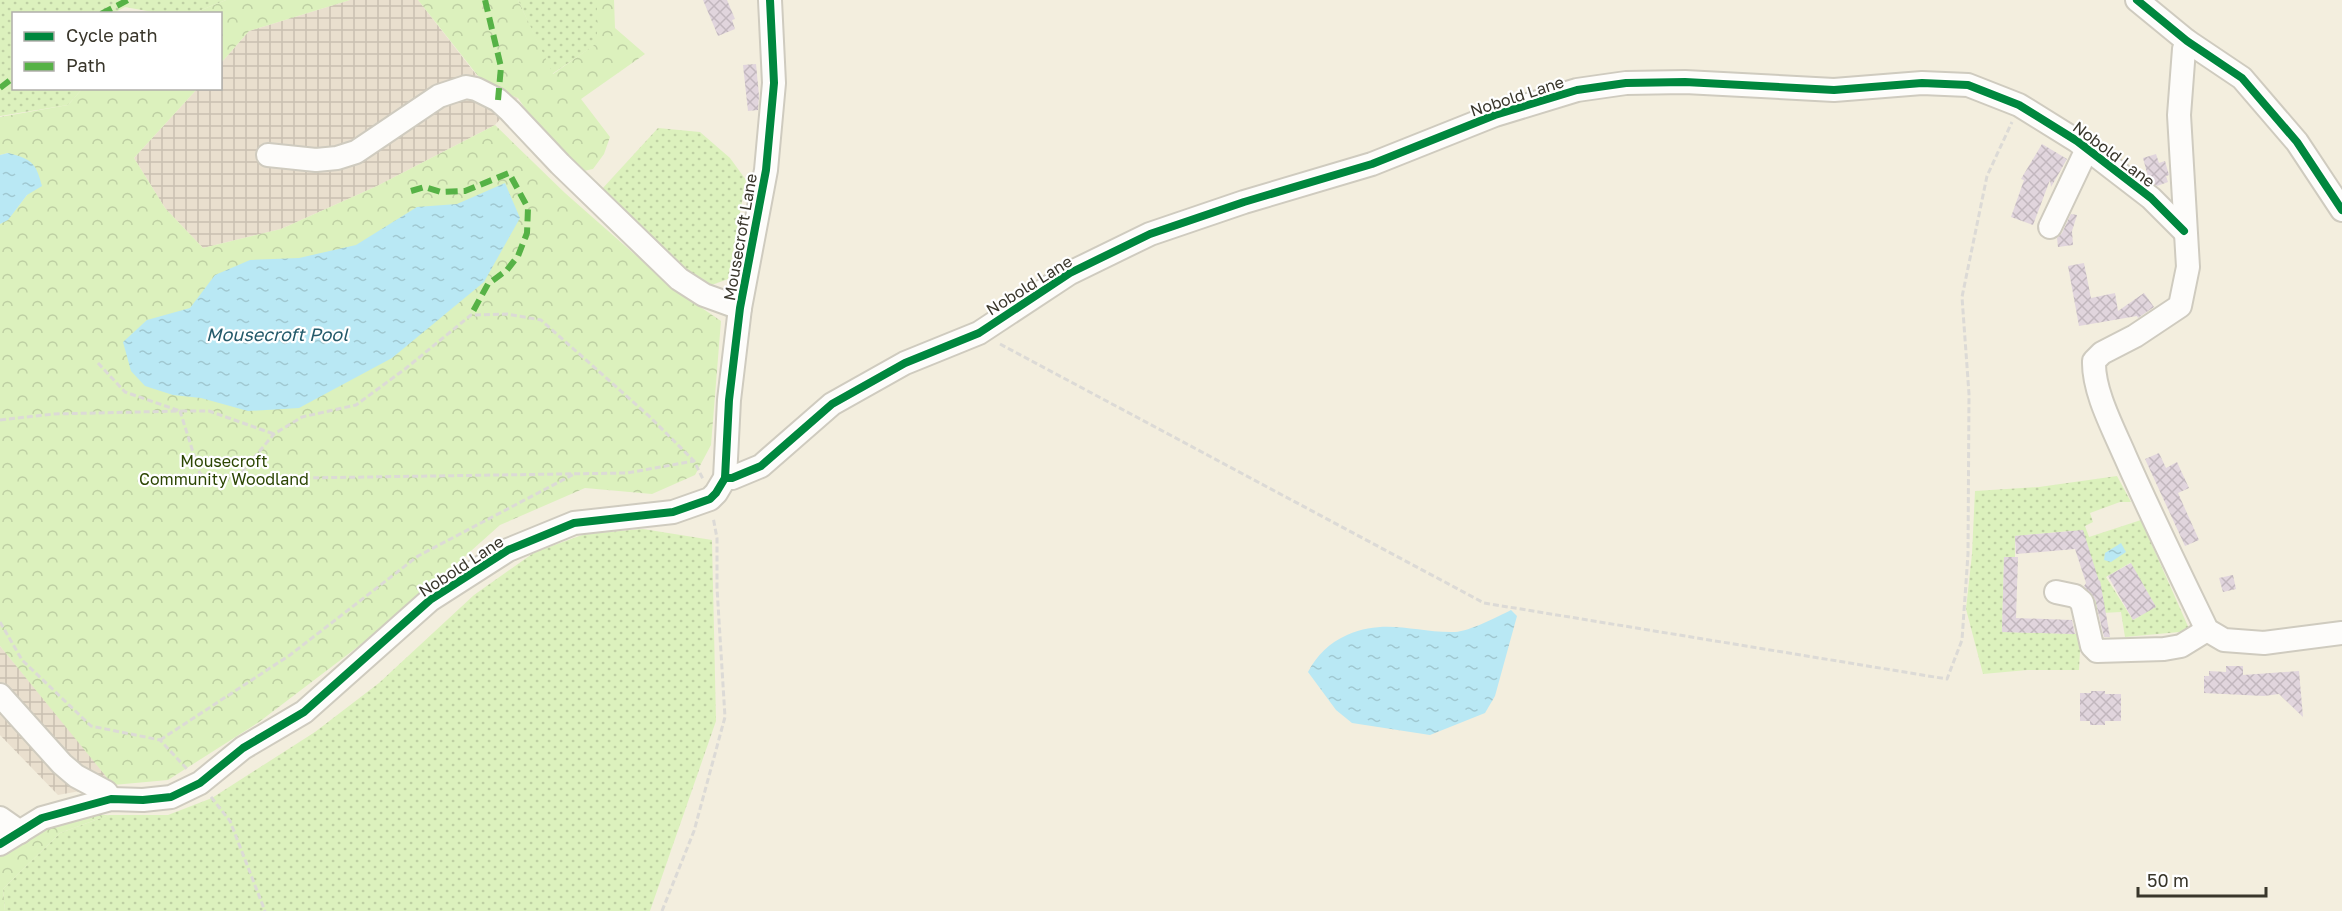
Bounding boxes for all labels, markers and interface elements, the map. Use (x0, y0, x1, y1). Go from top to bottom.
legend (12, 12, 222, 90)
text: Cycle path (66, 24, 158, 46)
text: Path (66, 54, 106, 76)
street label: Nobold Lane (1468, 71, 1566, 121)
street label: Nobold Lane (2069, 117, 2159, 191)
street label: Mousecroft Lane (719, 172, 761, 302)
street label: Nobold Lane (982, 251, 1076, 319)
water label: Mousecroft Pool (206, 323, 349, 345)
park label: Mousecroft Community Woodland (139, 451, 309, 489)
street label: Nobold Lane (415, 531, 507, 601)
scale bar (2138, 860, 2266, 898)
text: 50 m (2147, 869, 2189, 891)

